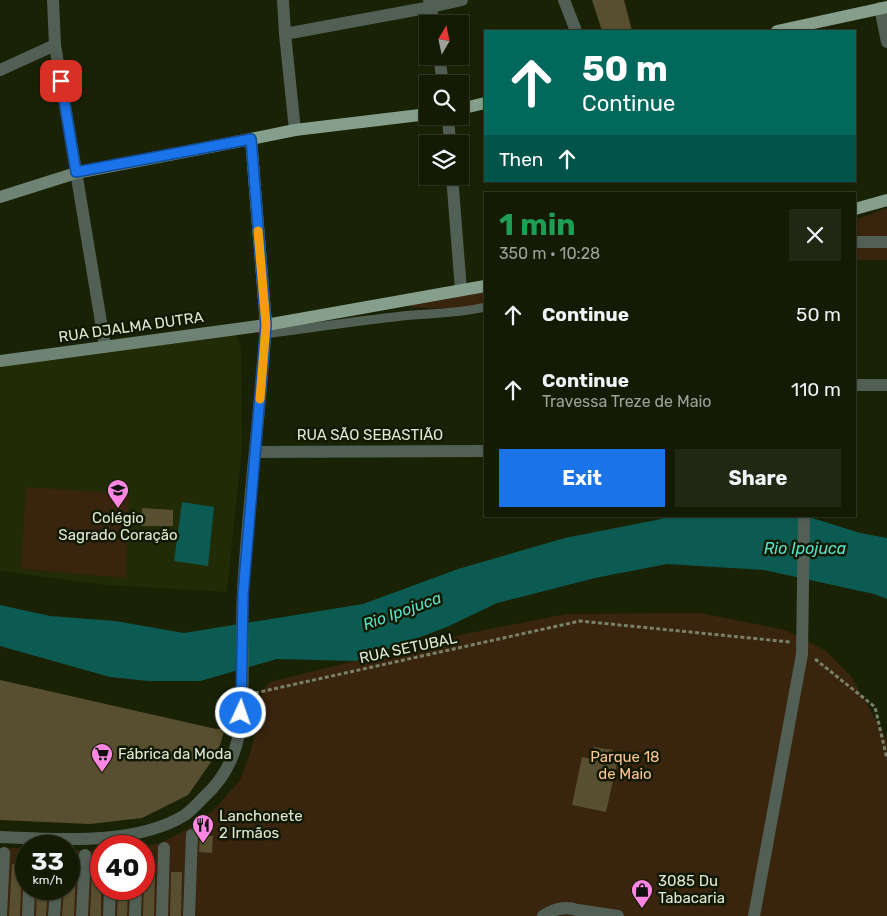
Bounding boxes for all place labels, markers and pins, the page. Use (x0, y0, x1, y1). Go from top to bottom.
pin (40, 60, 82, 102)
school or university icon: Colégio Sagrado Coração (106, 478, 130, 509)
place label: Colégio Sagrado Coração (58, 509, 178, 544)
supermarket icon: Fábrica da Moda (90, 742, 114, 773)
place label: Fábrica da Moda (118, 745, 232, 763)
place label: Lanchonete 2 Irmãos (219, 807, 303, 842)
restaurant icon: Lanchonete 2 Irmãos (191, 813, 215, 844)
place label: 3085 Du Tabacaria (658, 872, 725, 907)
shop icon: 3085 Du Tabacaria (630, 878, 654, 909)

